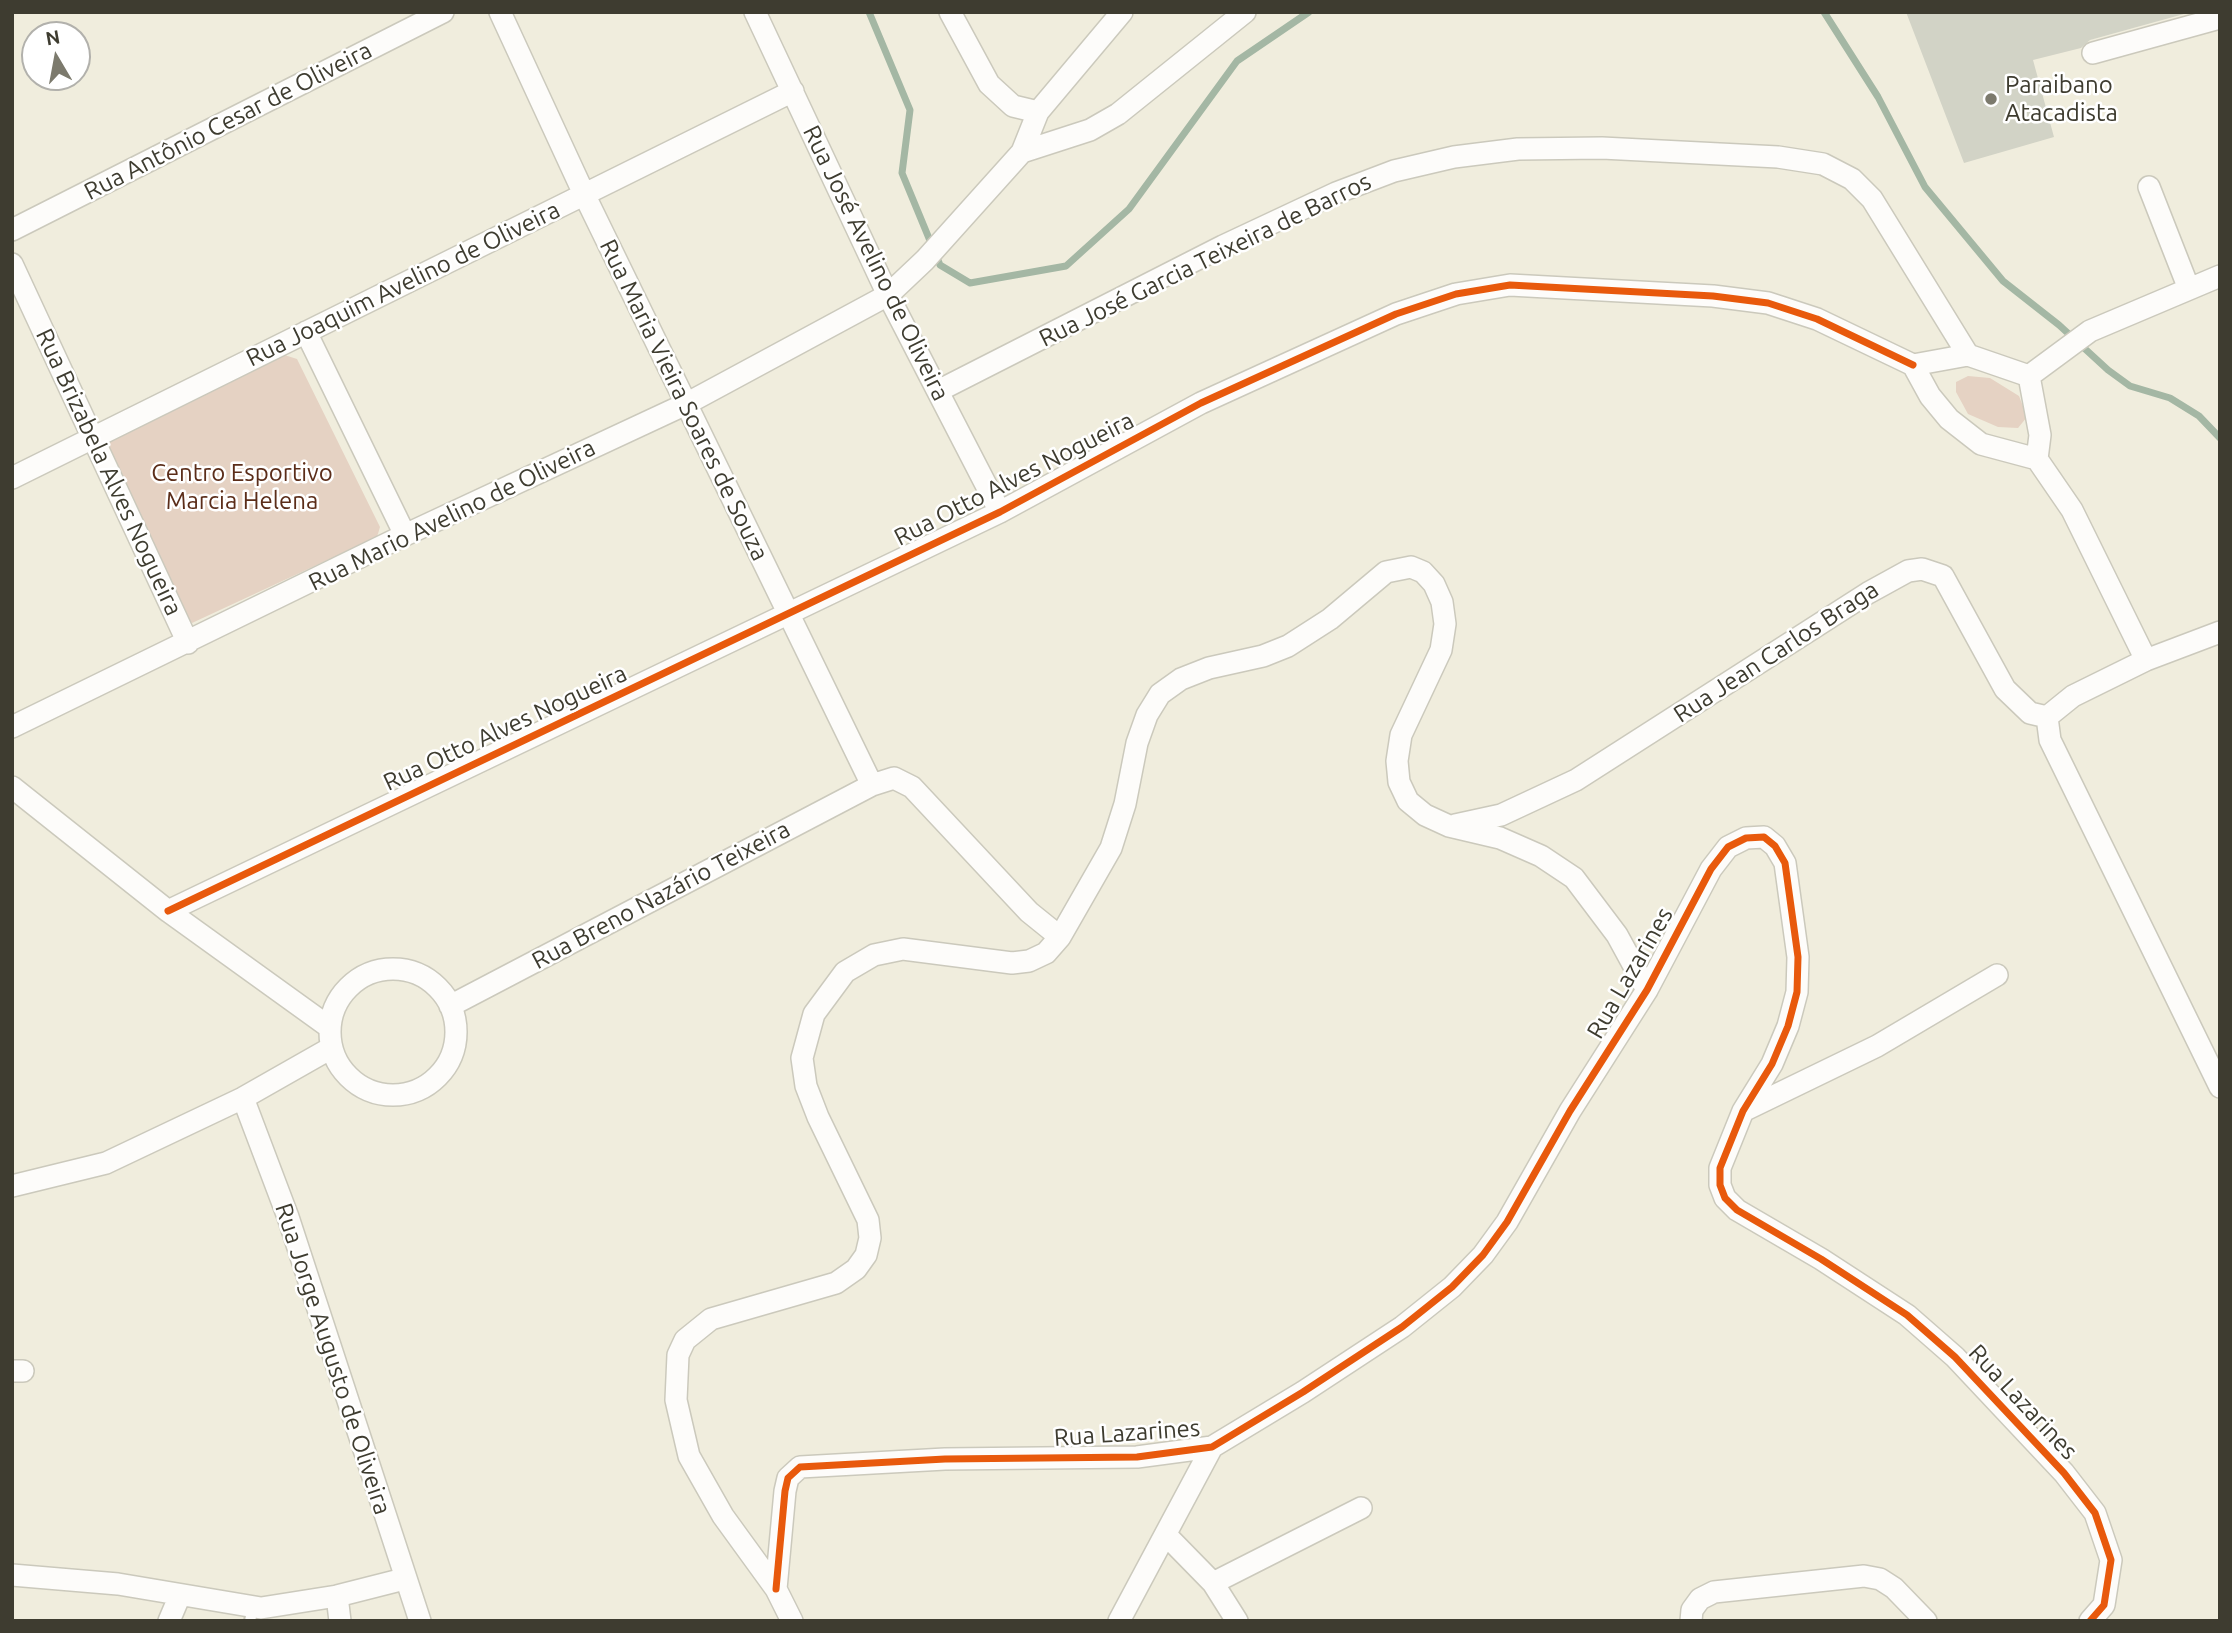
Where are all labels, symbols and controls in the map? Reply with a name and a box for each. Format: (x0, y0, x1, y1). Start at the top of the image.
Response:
north arrow (21, 21, 91, 91)
text: N (44, 25, 62, 49)
street label: Rua Antônio Cesar de Oliveira (79, 36, 377, 206)
place label: Paraibano Atacadista (2005, 71, 2118, 127)
marker: Paraibano Atacadista (1983, 91, 1999, 107)
street label: Rua José Avelino de Oliveira (797, 121, 955, 405)
street label: Rua José Garcia Teixeira de Barros (1034, 167, 1376, 353)
street label: Rua Joaquim Avelino de Oliveira (241, 195, 565, 373)
street label: Rua Maria Vieira Soares de Souza (593, 235, 775, 565)
street label: Rua Brizabela Alves Nogueira (30, 324, 188, 620)
street label: Rua Otto Alves Nogueira (889, 406, 1139, 552)
street label: Rua Mario Avelino de Oliveira (304, 433, 600, 597)
park label: Centro Esportivo Marcia Helena (151, 459, 333, 515)
street label: Rua Jean Carlos Braga (1668, 575, 1884, 729)
street label: Rua Otto Alves Nogueira (379, 659, 631, 797)
street label: Rua Breno Nazário Teixeira (527, 815, 795, 975)
street label: Rua Lazarines (1581, 902, 1679, 1044)
street label: Rua Jorge Augusto de Oliveira (269, 1200, 397, 1518)
street label: Rua Lazarines (1962, 1339, 2084, 1465)
street label: Rua Lazarines (1053, 1414, 1201, 1452)

